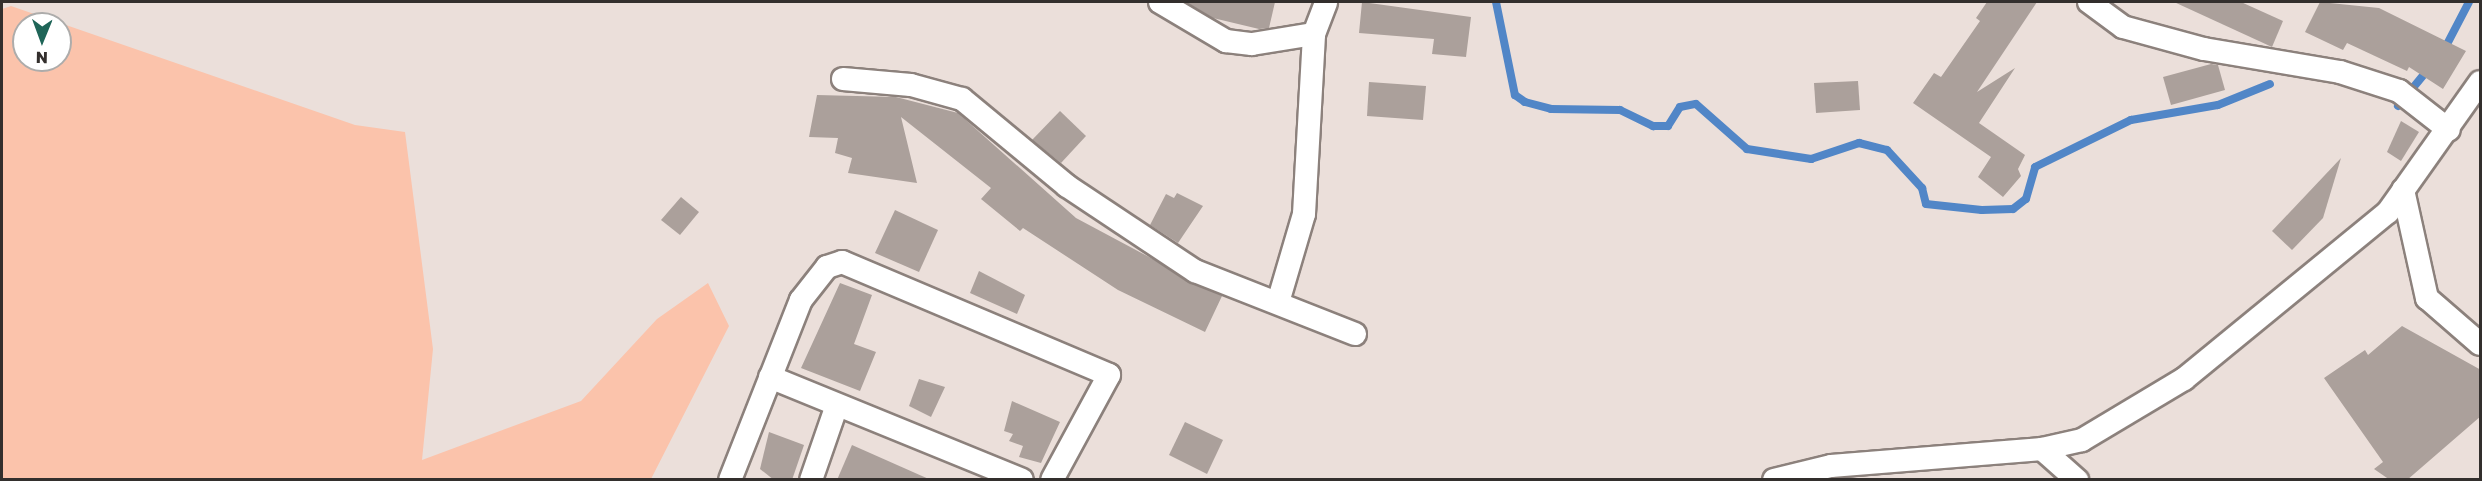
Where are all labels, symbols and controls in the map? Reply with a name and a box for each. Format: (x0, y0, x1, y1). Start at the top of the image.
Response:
north arrow (12, 12, 72, 72)
text: N (35, 48, 48, 68)

